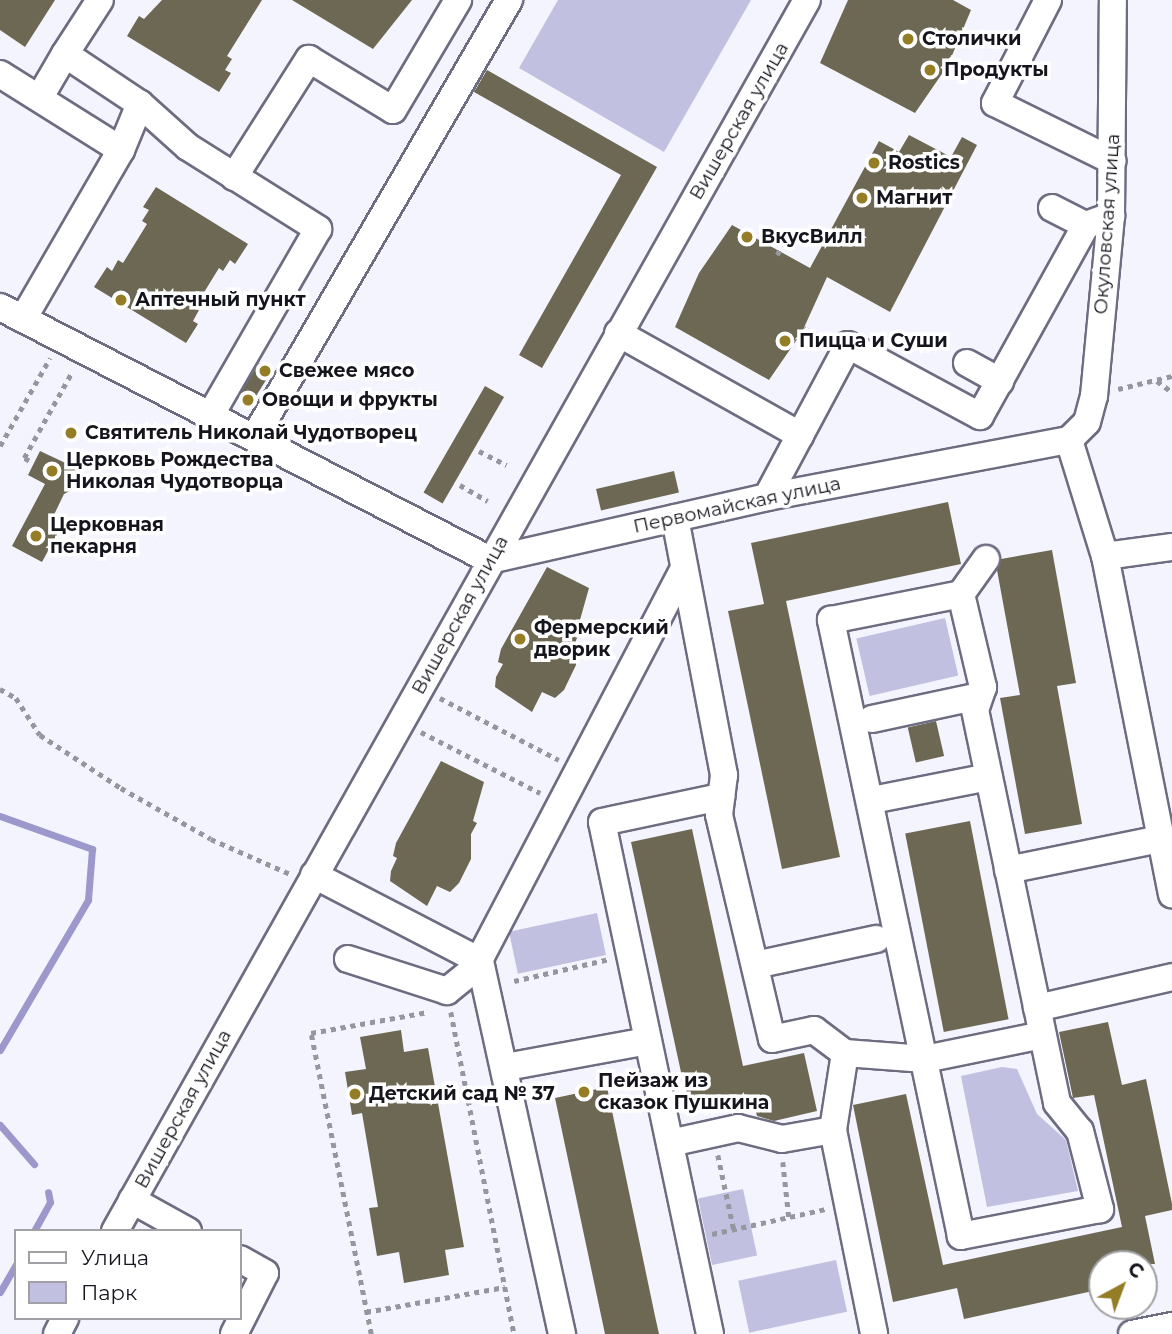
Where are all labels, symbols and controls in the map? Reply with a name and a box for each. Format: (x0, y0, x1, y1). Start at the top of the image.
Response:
place label: Столички (922, 28, 1021, 50)
marker: Столички (900, 31, 916, 47)
street label: Вишерская улица (685, 38, 793, 204)
place label: Продукты (944, 59, 1048, 81)
marker: Продукты (922, 62, 938, 78)
street label: Окуловская улица (1089, 133, 1125, 315)
place label: Rostics (888, 152, 960, 174)
marker: Rostics (866, 155, 882, 171)
place label: Магнит (876, 187, 952, 209)
marker: Магнит (854, 190, 870, 206)
place label: ВкусВилл (761, 226, 863, 248)
marker: ВкусВилл (739, 229, 755, 245)
place label: Аптечный пункт (135, 289, 306, 311)
marker: Аптечный пункт (113, 292, 129, 308)
place label: Пицца и Суши (799, 330, 948, 352)
marker: Пицца и Суши (777, 333, 793, 349)
place label: Свежее мясо (279, 360, 414, 382)
marker: Свежее мясо (257, 363, 273, 379)
place label: Овощи и фрукты (262, 389, 438, 411)
marker: Овощи и фрукты (240, 392, 256, 408)
place label: Святитель Николай Чудотворец (85, 422, 417, 444)
marker: Святитель Николай Чудотворец (63, 425, 79, 441)
place label: Церковь Рождества Николая Чудотворца (66, 449, 283, 493)
marker: Церковь Рождества Николая Чудотворца (44, 463, 60, 479)
street label: Первомайская улица (631, 472, 843, 538)
place label: Церковная пекарня (50, 514, 164, 558)
marker: Церковная пекарня (28, 528, 44, 544)
street label: Вишерская улица (407, 532, 513, 698)
place label: Фермерский дворик (534, 617, 669, 661)
marker: Фермерский дворик (512, 631, 528, 647)
street label: Вишерская улица (130, 1026, 236, 1192)
place label: Пейзаж из сказок Пушкина (598, 1070, 769, 1114)
place label: Детский сад № 37 (369, 1083, 555, 1105)
marker: Пейзаж из сказок Пушкина (576, 1084, 592, 1100)
marker: Детский сад № 37 (347, 1086, 363, 1102)
legend (14, 1229, 242, 1320)
text: Улица (81, 1245, 149, 1270)
north arrow (1088, 1250, 1158, 1320)
text: С (1123, 1257, 1149, 1283)
text: Парк (81, 1280, 137, 1305)

